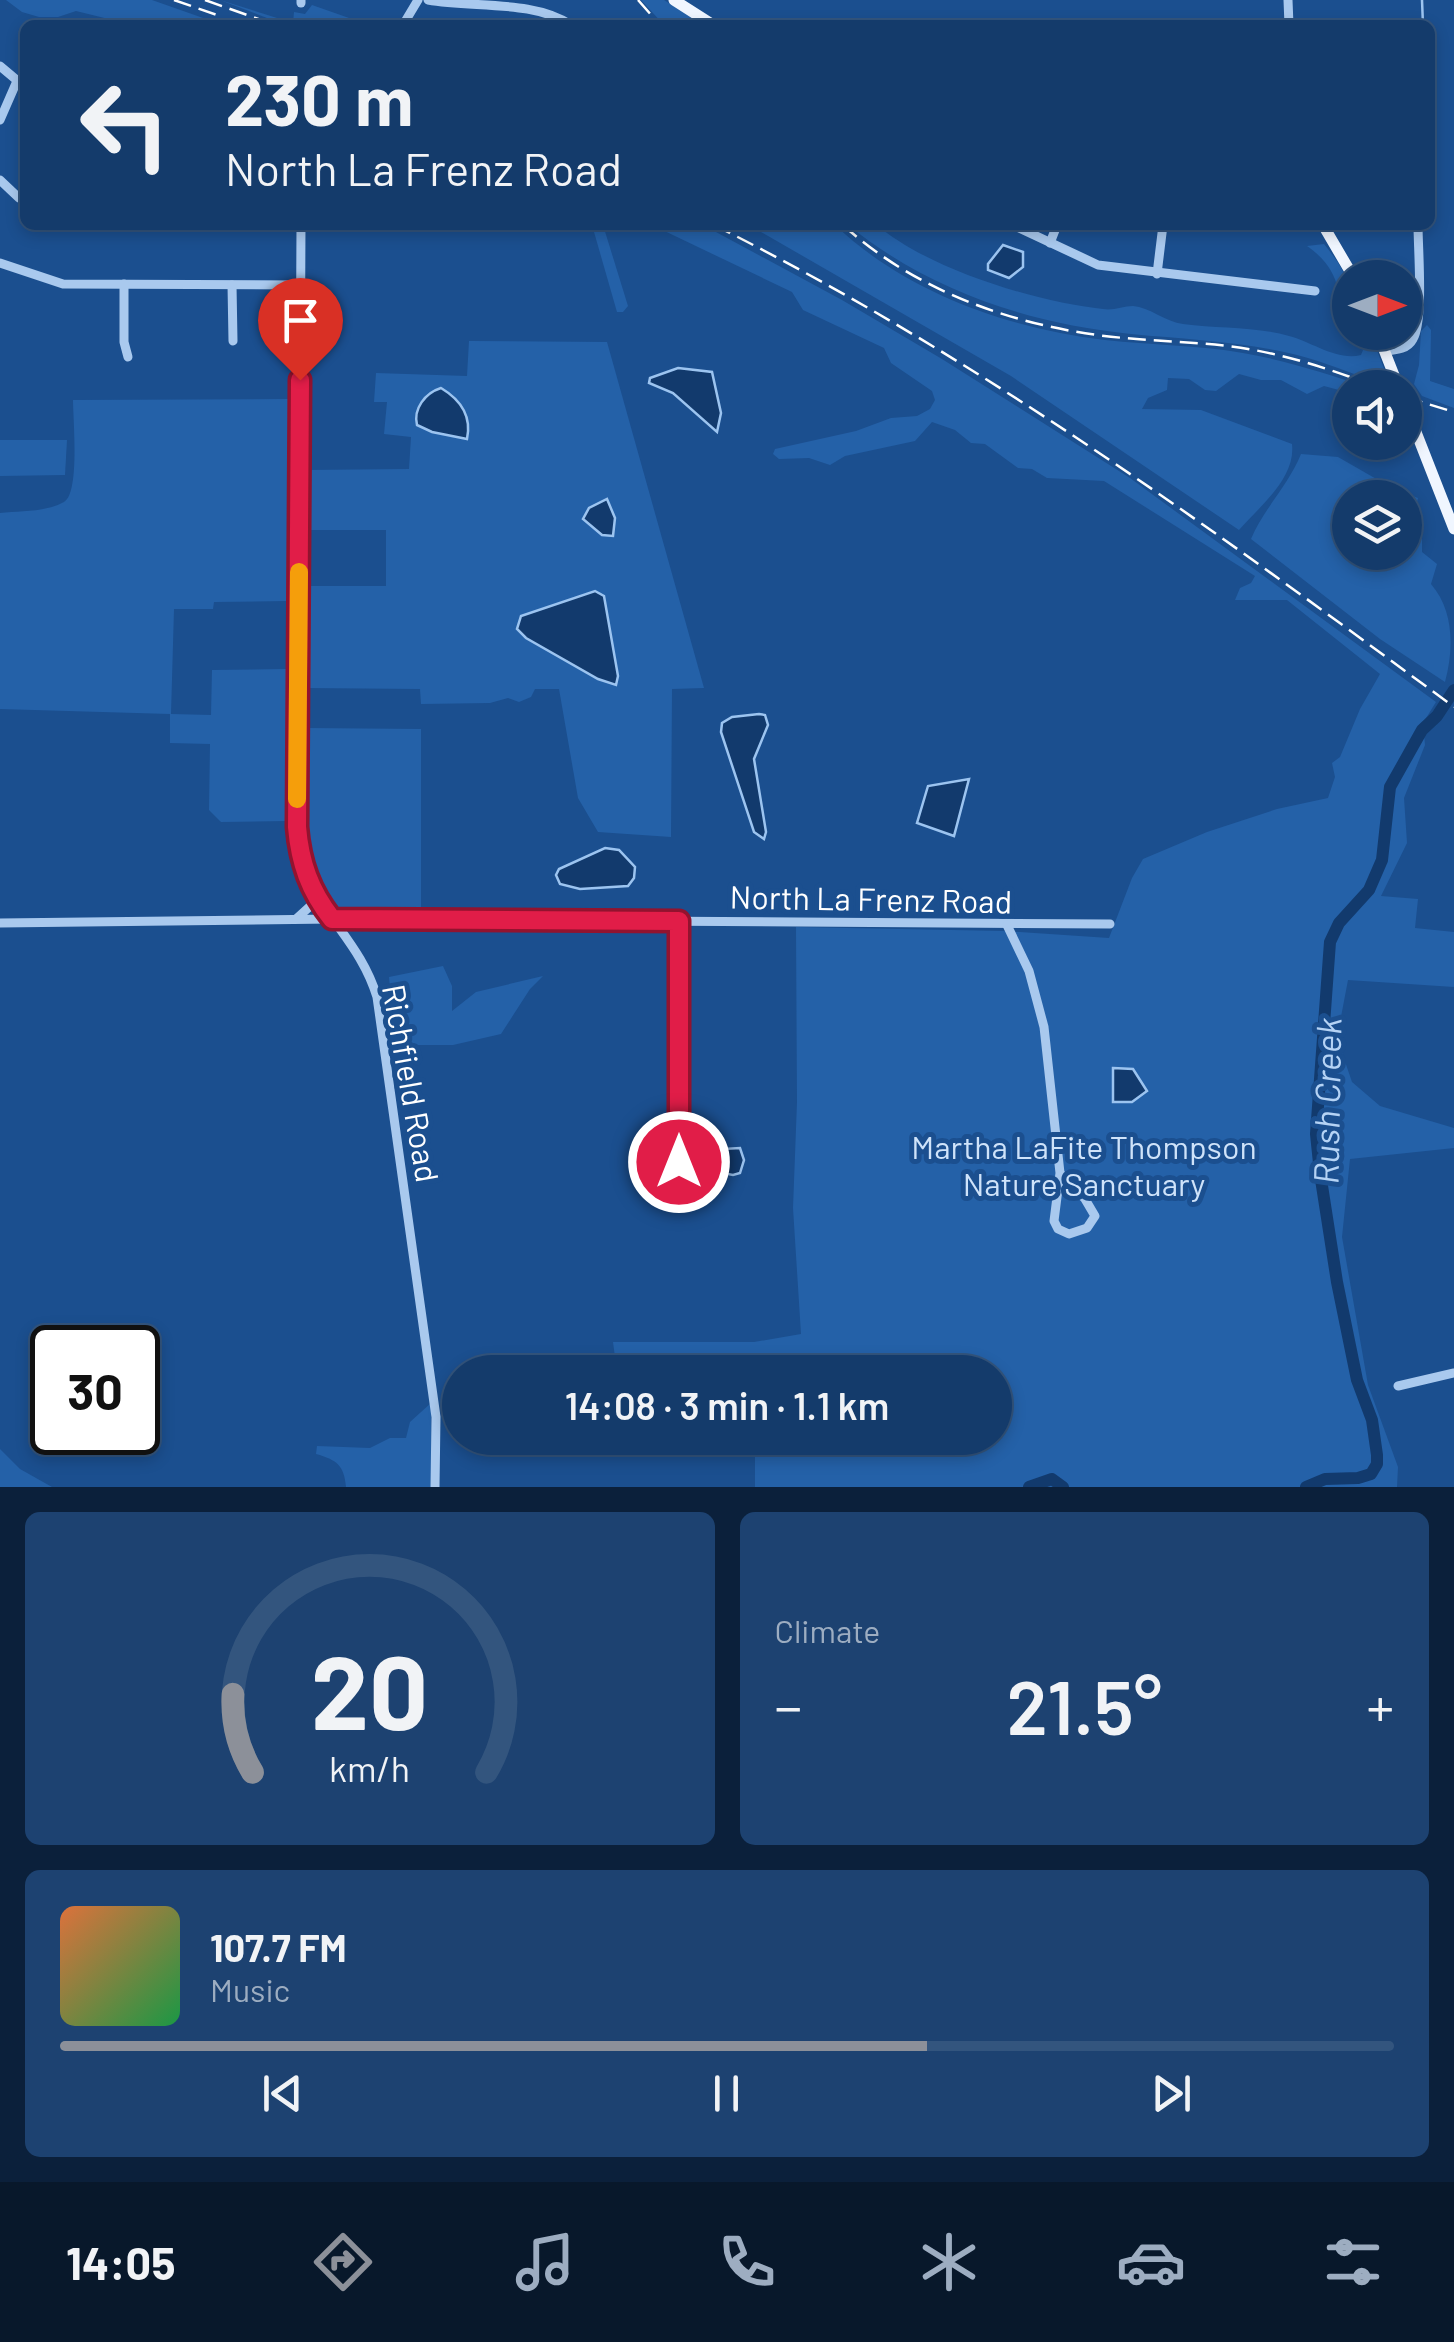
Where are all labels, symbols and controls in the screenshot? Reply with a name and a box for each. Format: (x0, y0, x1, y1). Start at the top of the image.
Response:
text: 230 m (225, 56, 413, 140)
icon: left (60, 60, 190, 190)
text: North La Frenz Road (225, 141, 622, 195)
north arrow (1332, 260, 1422, 350)
map controls (1332, 260, 1422, 570)
pin (258, 278, 343, 381)
icon: arrive (273, 293, 328, 348)
button: sound (1332, 370, 1422, 460)
button: layers (1332, 480, 1422, 570)
street label: North La Frenz Road (730, 877, 1012, 919)
street label: Richfield Road (376, 981, 448, 1185)
water label: Rush Creek (1304, 1017, 1348, 1185)
position arrow (627, 1110, 731, 1214)
park label: Martha LaFite Thompson Nature Sanctuary (911, 1127, 1257, 1202)
speed limit sign: 30 (30, 1325, 160, 1455)
text: 14:08 · 3 min · 1.1 km (565, 1382, 889, 1428)
text: Climate (775, 1611, 880, 1649)
text: 20 (311, 1626, 429, 1751)
text: 21.5° (1006, 1660, 1162, 1750)
text: − (775, 1672, 802, 1738)
text: + (1366, 1672, 1394, 1738)
text: km/h (329, 1746, 410, 1789)
text: 107.7 FM (210, 1924, 347, 1970)
text: Music (210, 1970, 290, 2008)
icon: previous (255, 2066, 310, 2121)
icon: pause (699, 2066, 754, 2121)
icon: next (1144, 2066, 1199, 2121)
icon: directions (308, 2227, 378, 2297)
icon: music (510, 2227, 580, 2297)
icon: phone (712, 2227, 782, 2297)
icon: climate (914, 2227, 984, 2297)
icon: car (1116, 2227, 1186, 2297)
icon: filters (1318, 2227, 1388, 2297)
text: 14:05 (66, 2235, 175, 2289)

